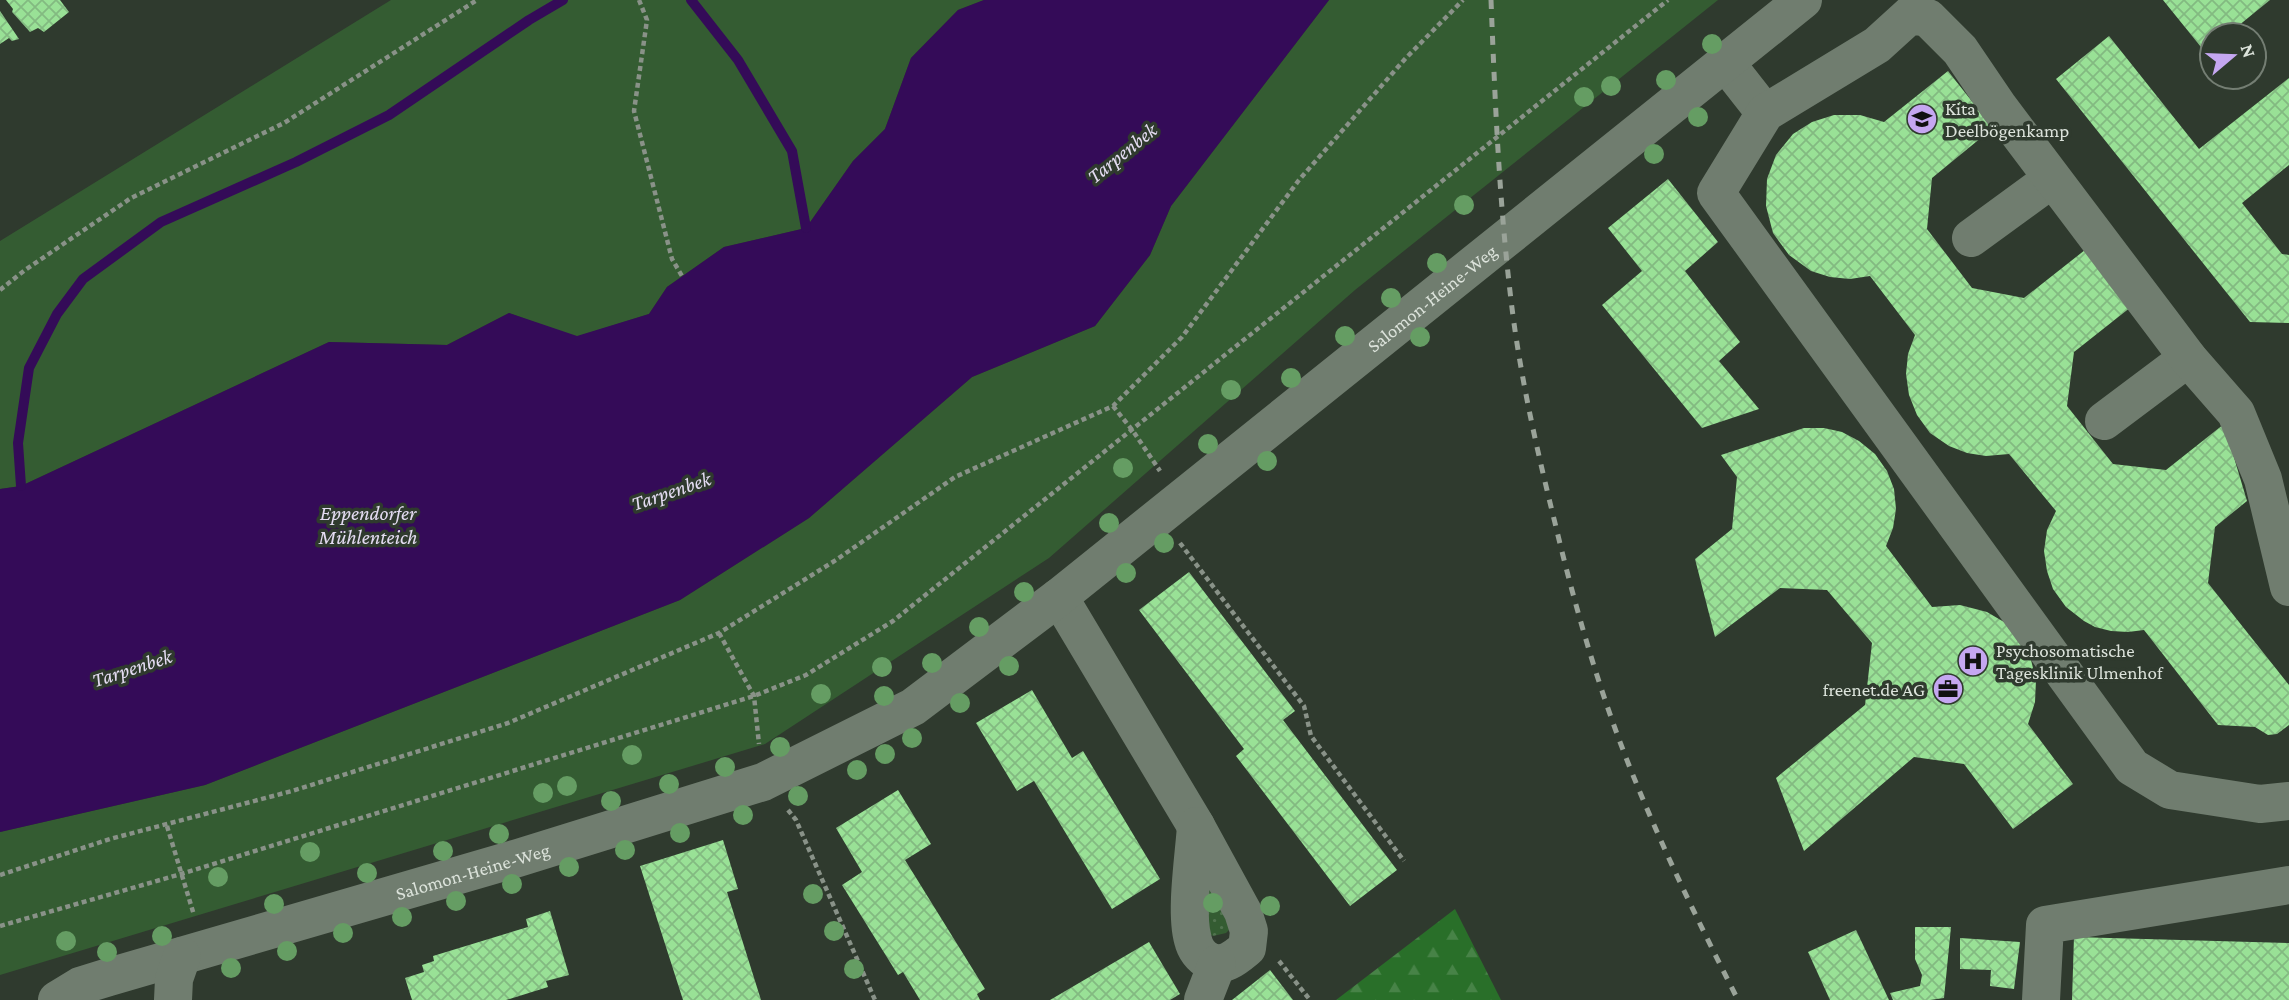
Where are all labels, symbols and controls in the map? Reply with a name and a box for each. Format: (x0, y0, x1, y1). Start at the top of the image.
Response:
north arrow (2198, 21, 2268, 91)
text: N (2237, 41, 2261, 60)
place label: Kita Deelbögenkamp (1945, 98, 2069, 141)
school or university icon: Kita Deelbögenkamp (1905, 102, 1939, 136)
water label: Tarpenbek (1082, 117, 1162, 188)
street label: Salomon-Heine-Weg (1363, 240, 1501, 356)
water label: Tarpenbek (628, 466, 715, 516)
water label: Eppendorfer Mühlenteich (317, 501, 418, 549)
place label: Psychosomatische Tagesklinik Ulmenhof (1996, 640, 2164, 683)
water label: Tarpenbek (89, 644, 176, 692)
hospital icon: Psychosomatische Tagesklinik Ulmenhof (1956, 644, 1990, 678)
office icon: freenet.de AG (1931, 672, 1965, 706)
place label: freenet.de AG (1823, 679, 1925, 700)
street label: Salomon-Heine-Weg (393, 839, 552, 904)

